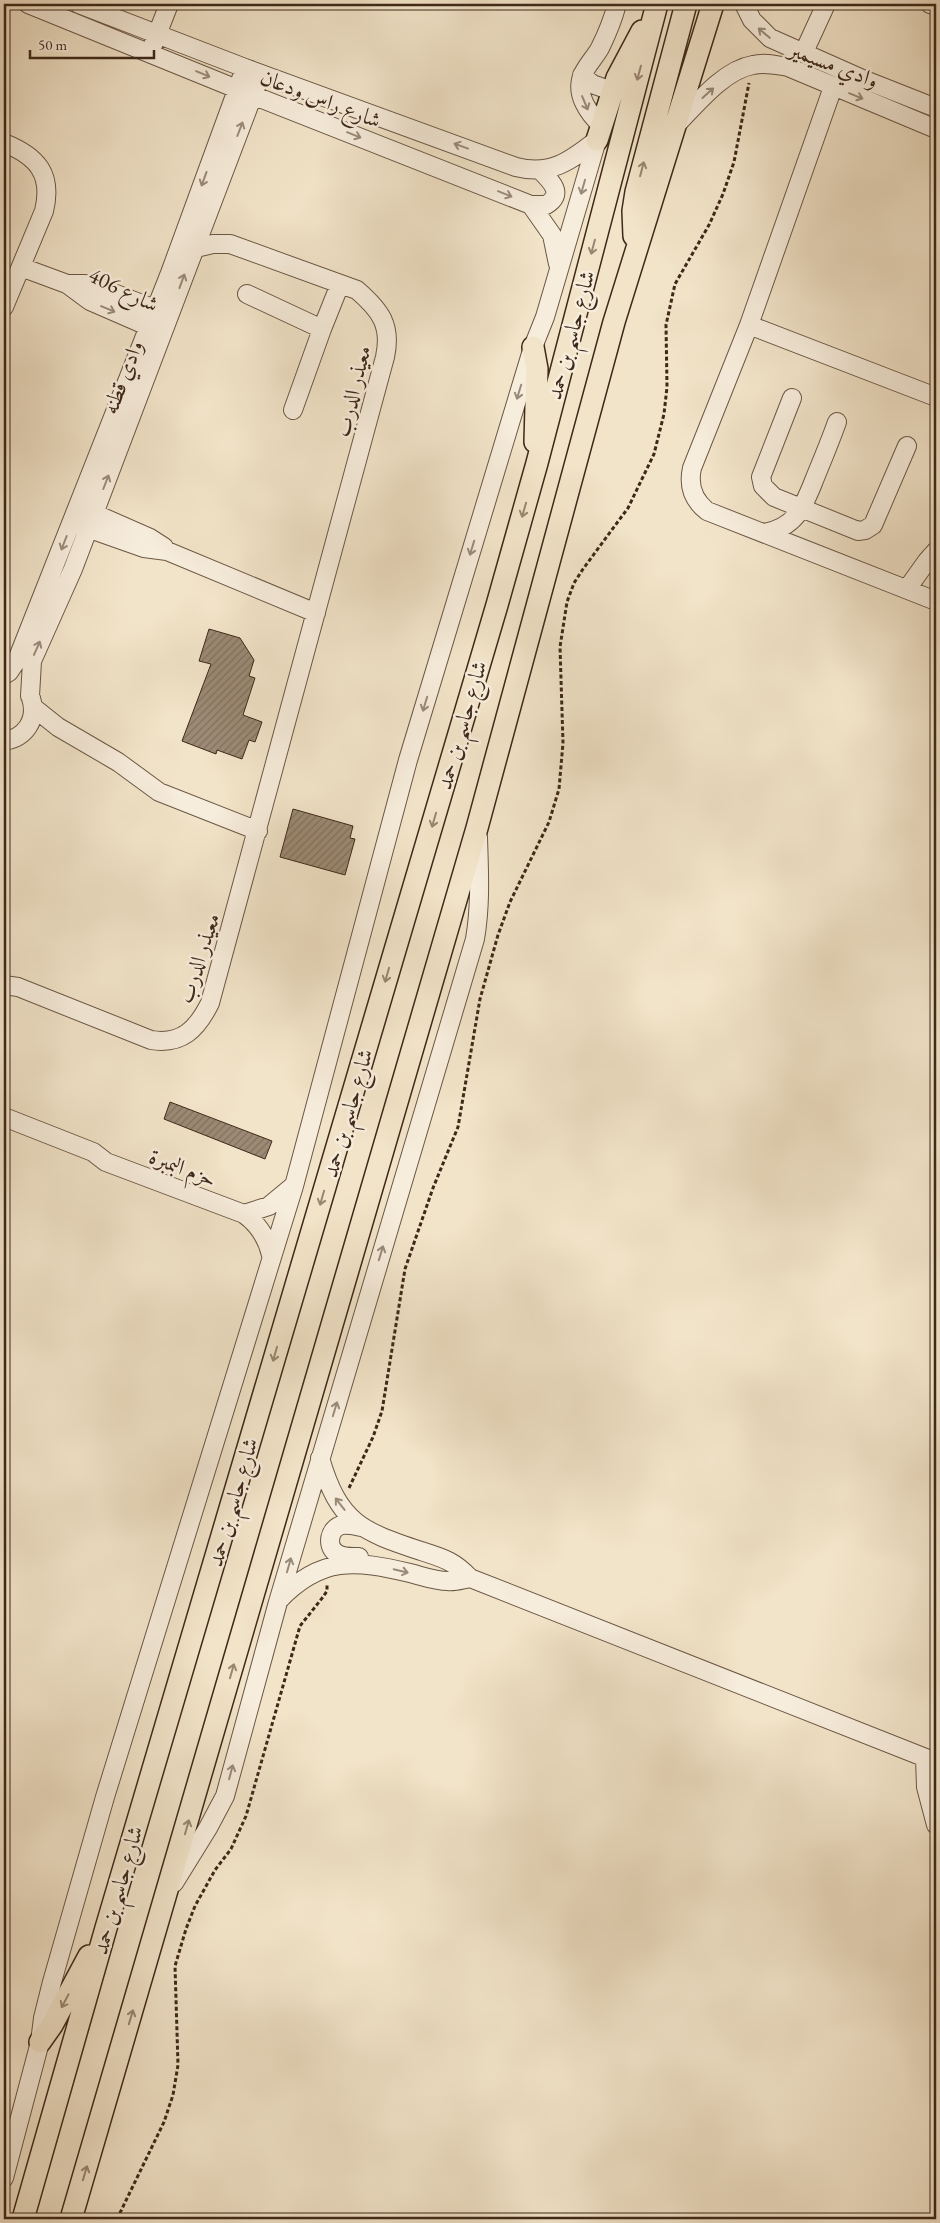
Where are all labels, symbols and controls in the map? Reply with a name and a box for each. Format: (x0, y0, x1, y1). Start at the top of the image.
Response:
one-way arrow (758, 27, 771, 38)
scale bar (30, 28, 154, 60)
street label: وادي مسيمير (782, 33, 883, 98)
text: 50 m (38, 35, 67, 54)
street label: شارع راس ودعان (255, 62, 385, 139)
one-way arrow (633, 65, 643, 81)
one-way arrow (195, 70, 210, 80)
one-way arrow (702, 87, 715, 98)
one-way arrow (848, 92, 863, 101)
one-way arrow (581, 95, 590, 110)
one-way arrow (236, 122, 245, 138)
one-way arrow (346, 131, 361, 140)
one-way arrow (453, 141, 469, 150)
one-way arrow (638, 161, 647, 177)
one-way arrow (199, 171, 208, 186)
one-way arrow (578, 179, 587, 195)
one-way arrow (497, 190, 512, 200)
one-way arrow (588, 239, 597, 255)
street label: شارع 406 (82, 260, 164, 322)
street label: شارع جاسم بن حمد (539, 267, 608, 405)
one-way arrow (178, 274, 187, 289)
one-way arrow (100, 304, 115, 314)
street label: وادي قطنه (95, 336, 153, 419)
street label: معيذر الدرب (327, 342, 378, 440)
one-way arrow (514, 384, 524, 400)
one-way arrow (102, 475, 111, 490)
one-way arrow (519, 501, 528, 517)
one-way arrow (59, 535, 68, 550)
one-way arrow (467, 540, 477, 556)
one-way arrow (32, 641, 42, 656)
street label: شارع جاسم بن حمد (429, 657, 500, 795)
one-way arrow (420, 695, 430, 711)
one-way arrow (428, 811, 438, 827)
street label: معيذر الدرب (170, 909, 227, 1007)
one-way arrow (382, 967, 392, 983)
street label: شارع جاسم بن حمد (315, 1045, 386, 1183)
street label: حزم البمبرة (143, 1141, 221, 1198)
one-way arrow (316, 1190, 326, 1206)
one-way arrow (377, 1246, 387, 1262)
one-way arrow (270, 1346, 280, 1362)
one-way arrow (330, 1401, 340, 1417)
street label: شارع جاسم بن حمد (200, 1434, 271, 1572)
one-way arrow (334, 1498, 345, 1511)
one-way arrow (284, 1557, 294, 1573)
one-way arrow (393, 1567, 409, 1576)
one-way arrow (228, 1664, 238, 1680)
one-way arrow (227, 1765, 237, 1781)
one-way arrow (182, 1820, 192, 1836)
street label: شارع جاسم بن حمد (85, 1822, 156, 1960)
one-way arrow (60, 1994, 70, 2009)
one-way arrow (126, 2009, 136, 2025)
one-way arrow (80, 2165, 90, 2181)

